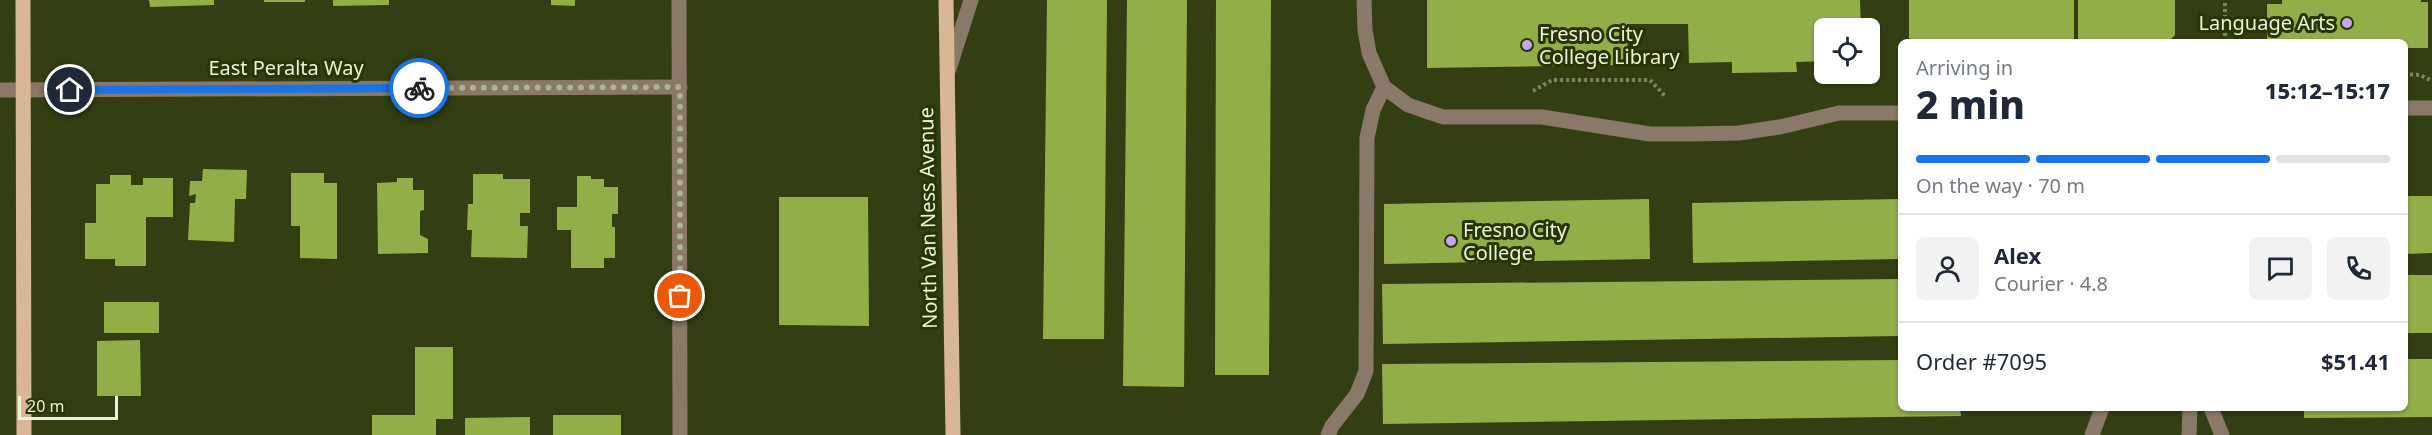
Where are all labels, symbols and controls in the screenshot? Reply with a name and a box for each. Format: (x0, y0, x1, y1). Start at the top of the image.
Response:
place label: Language Arts (2198, 9, 2335, 36)
marker: Language Arts (2340, 16, 2354, 30)
map controls (1814, 18, 1880, 84)
button: locate (1814, 18, 1880, 84)
place label: Fresno City College Library (1539, 20, 1680, 70)
marker: Fresno City College Library (1520, 38, 1534, 52)
street label: East Peralta Way (208, 54, 364, 81)
text: Arriving in (1916, 54, 2013, 81)
courier (389, 58, 449, 118)
pin (44, 64, 95, 115)
icon: bike (403, 72, 436, 105)
icon: home (53, 73, 86, 106)
text: 15:12–15:17 (2265, 75, 2390, 105)
text: 2 min (1916, 77, 2025, 130)
street label: North Van Ness Avenue (912, 107, 943, 329)
text: On the way · 70 m (1916, 172, 2085, 199)
place label: Fresno City College (1463, 216, 1568, 266)
marker: Fresno City College (1444, 234, 1458, 248)
button: person (1916, 237, 1979, 300)
button: chat (2249, 237, 2312, 300)
button: phone (2327, 237, 2390, 300)
text: Alex (1994, 240, 2041, 270)
pin (654, 270, 705, 321)
text: Courier · 4.8 (1994, 270, 2108, 297)
icon: bag (663, 279, 696, 312)
text: Order #7095 (1916, 346, 2047, 376)
text: $51.41 (2321, 346, 2390, 376)
scale bar (18, 393, 118, 420)
text: 20 m (27, 395, 64, 417)

